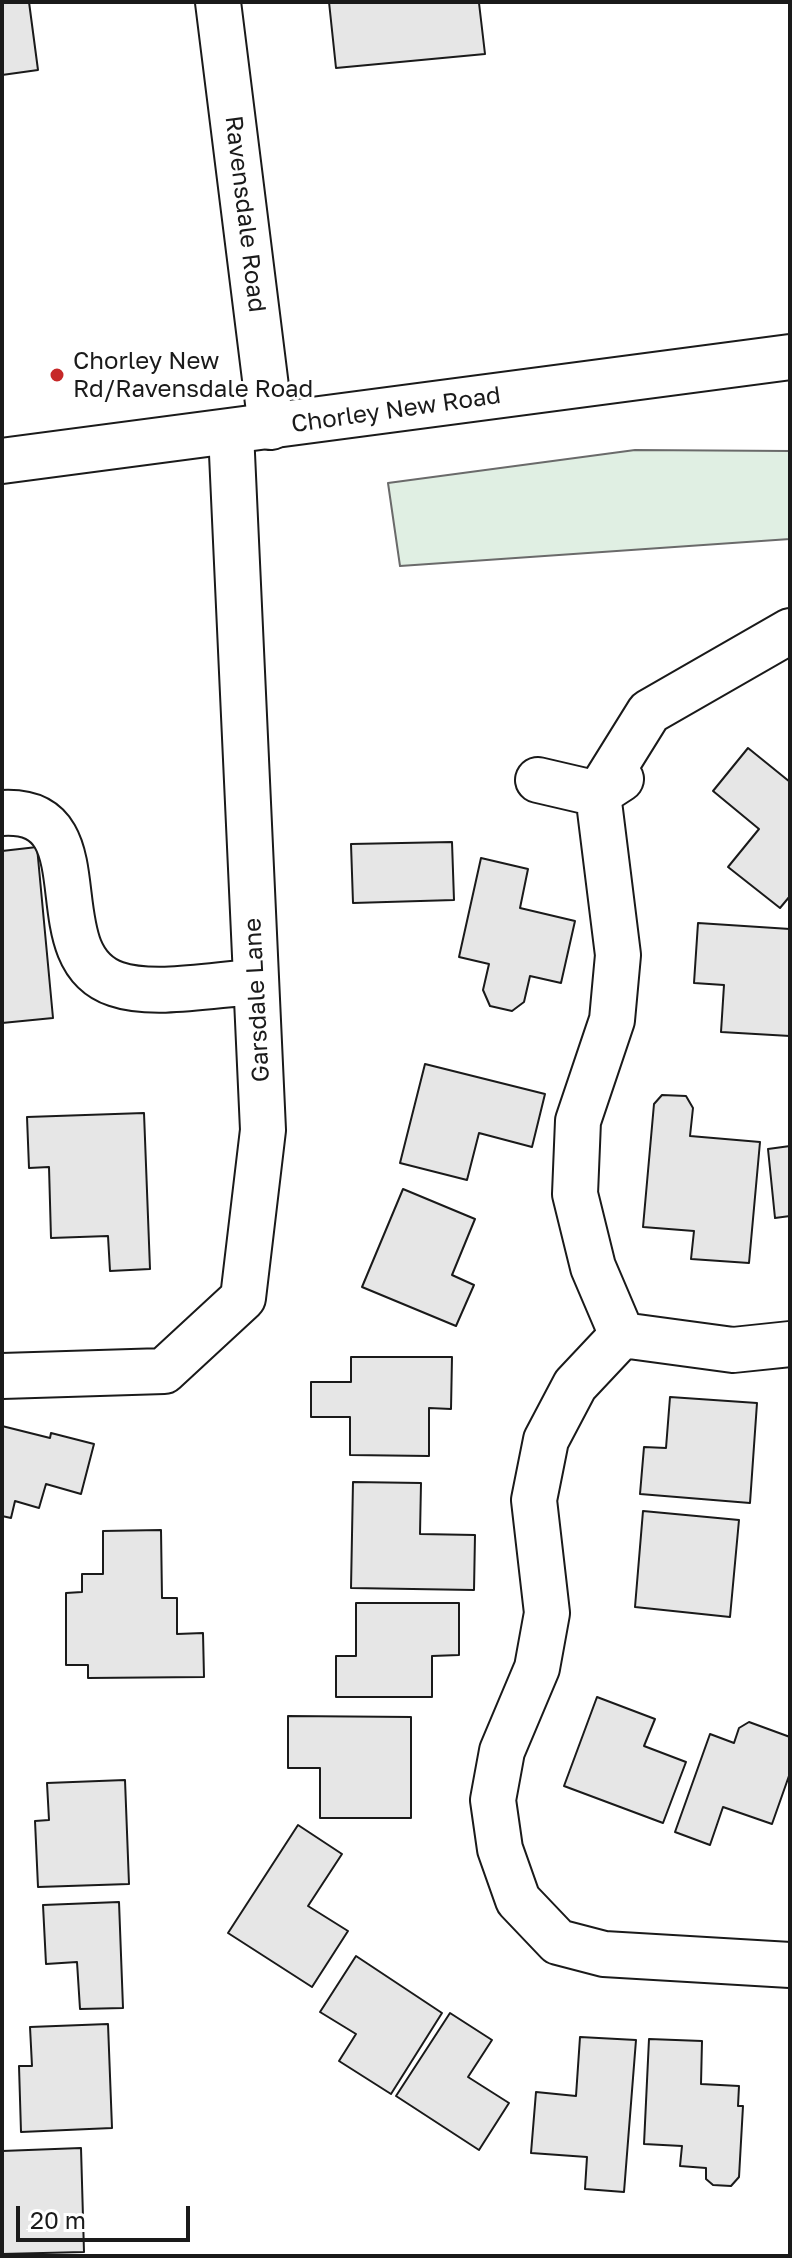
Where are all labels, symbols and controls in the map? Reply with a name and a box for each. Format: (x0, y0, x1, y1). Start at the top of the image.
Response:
street label: Ravensdale Road (219, 114, 271, 314)
place label: Chorley New Rd/Ravensdale Road (73, 347, 313, 403)
marker: Chorley New Rd/Ravensdale Road (48, 366, 66, 384)
street label: Chorley New Road (289, 381, 503, 439)
street label: Garsdale Lane (238, 917, 276, 1083)
scale bar (20, 2190, 194, 2240)
text: 20 m (30, 2205, 86, 2234)

